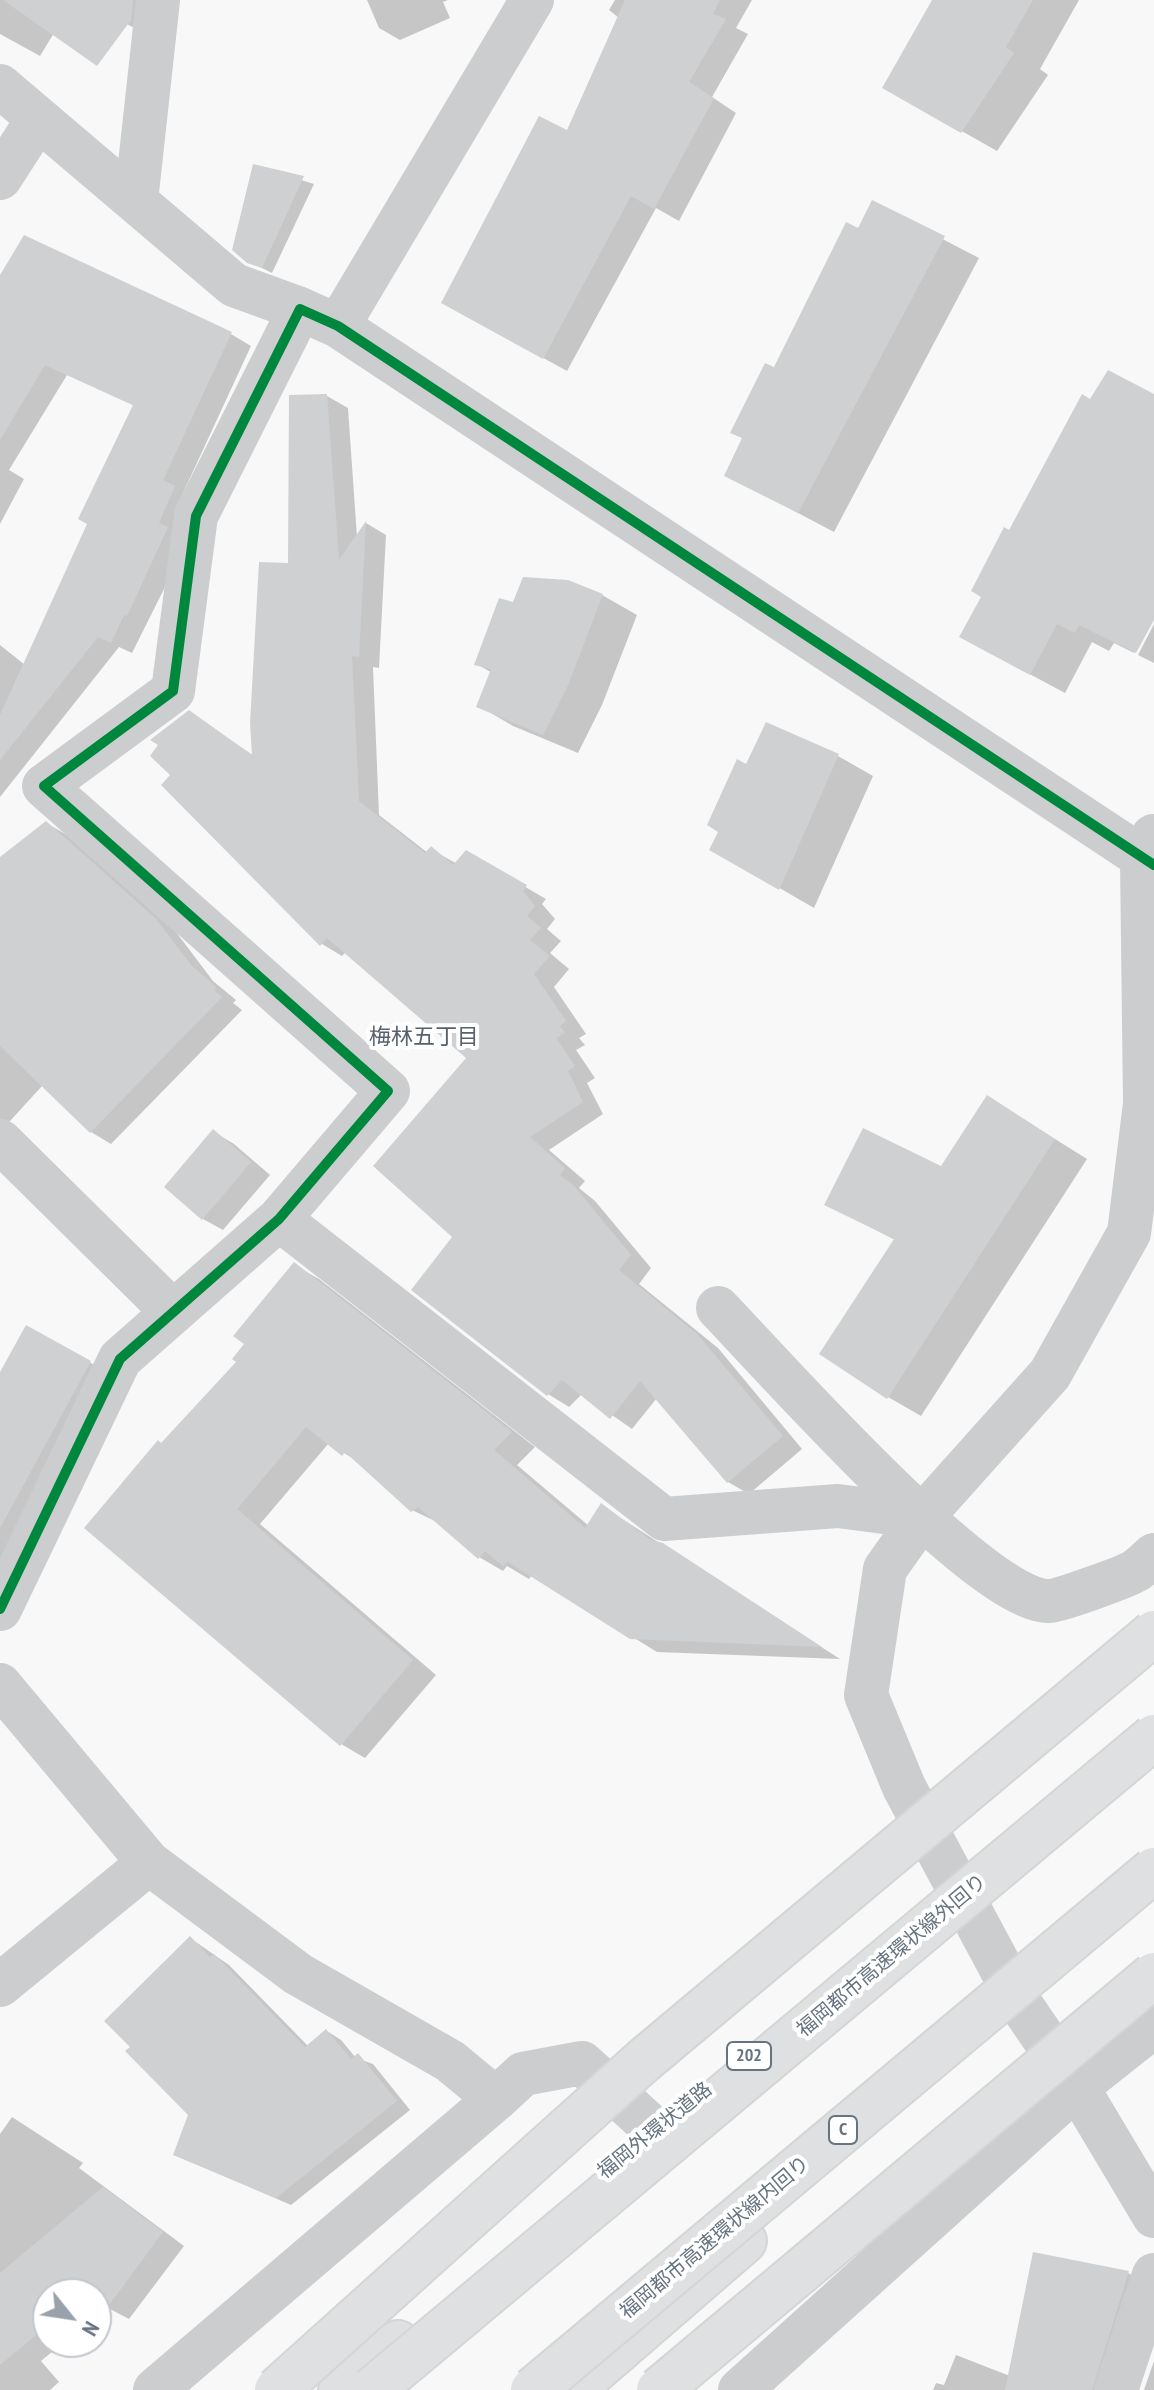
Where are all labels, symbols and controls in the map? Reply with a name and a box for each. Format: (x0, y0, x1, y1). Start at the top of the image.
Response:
district label: 梅林五丁目 (369, 1025, 479, 1051)
street label: 福岡都市高速環状線外回り (792, 1870, 992, 2042)
road number: 202 (727, 2042, 771, 2070)
street label: 福岡外環状道路 (593, 2078, 717, 2184)
road number: C (829, 2116, 857, 2144)
street label: 福岡都市高速環状線内回り (615, 2152, 815, 2324)
north arrow (32, 2278, 112, 2358)
text: N (76, 2317, 106, 2341)

